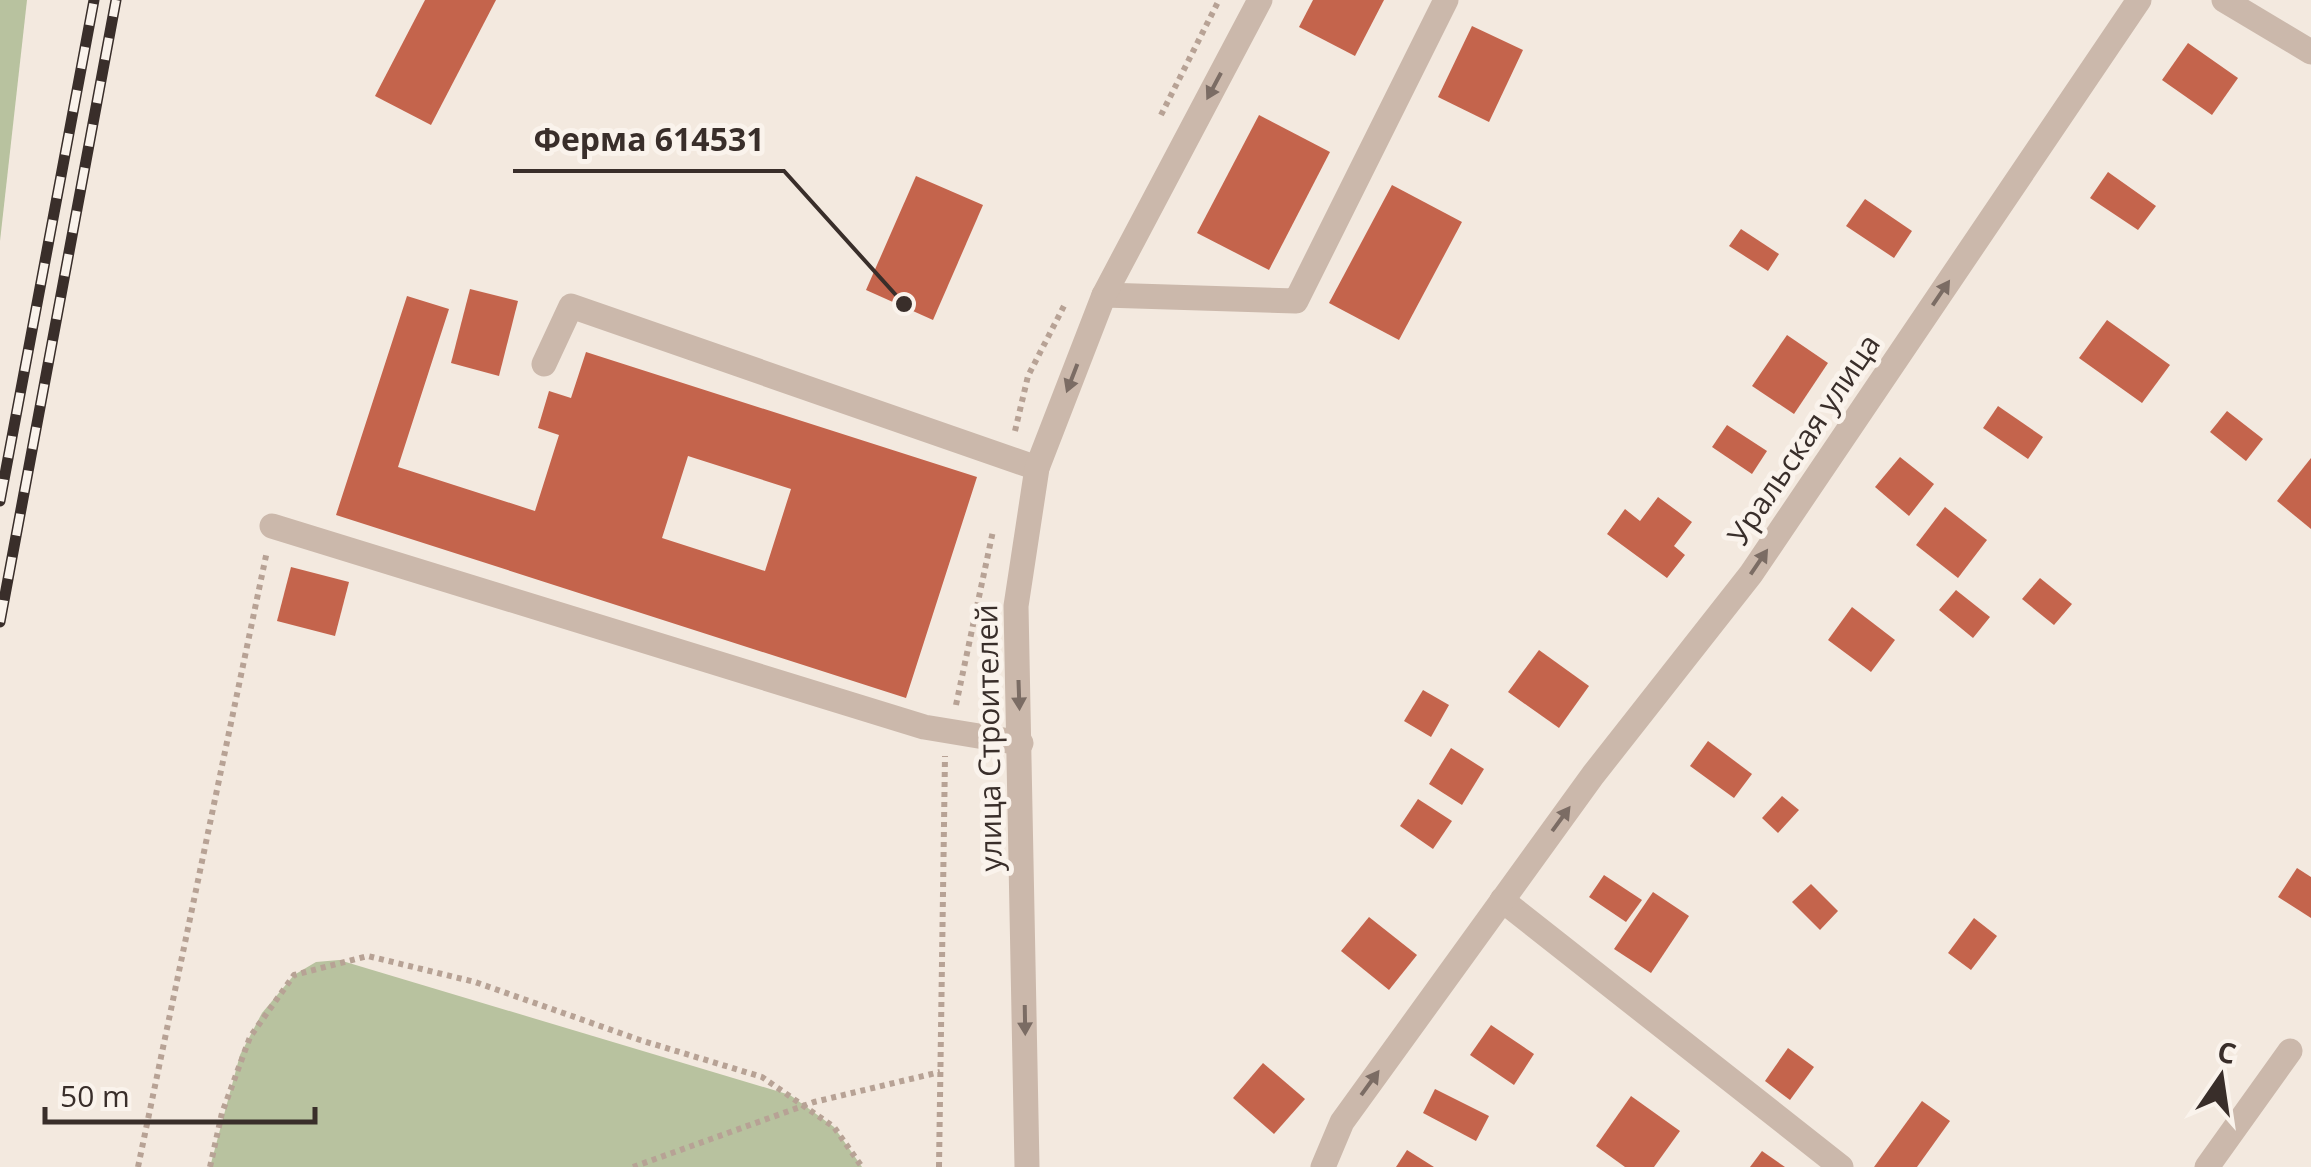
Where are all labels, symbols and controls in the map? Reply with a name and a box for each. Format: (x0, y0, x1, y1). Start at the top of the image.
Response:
one-way arrow (1206, 72, 1223, 101)
callout: Ферма 614531 (513, 109, 784, 171)
text: Ферма 614531 (533, 117, 765, 160)
one-way arrow (1931, 279, 1950, 306)
street label: Уральская улица (1717, 326, 1889, 552)
one-way arrow (1063, 363, 1079, 393)
one-way arrow (1749, 548, 1768, 575)
street label: улица Строителей (965, 604, 1011, 872)
one-way arrow (1012, 679, 1028, 711)
one-way arrow (1550, 806, 1570, 833)
one-way arrow (1017, 1004, 1033, 1036)
north arrow (2171, 1027, 2271, 1127)
text: С (2214, 1031, 2240, 1072)
scale bar (45, 1062, 315, 1124)
one-way arrow (1360, 1069, 1379, 1096)
text: 50 m (60, 1075, 130, 1116)

